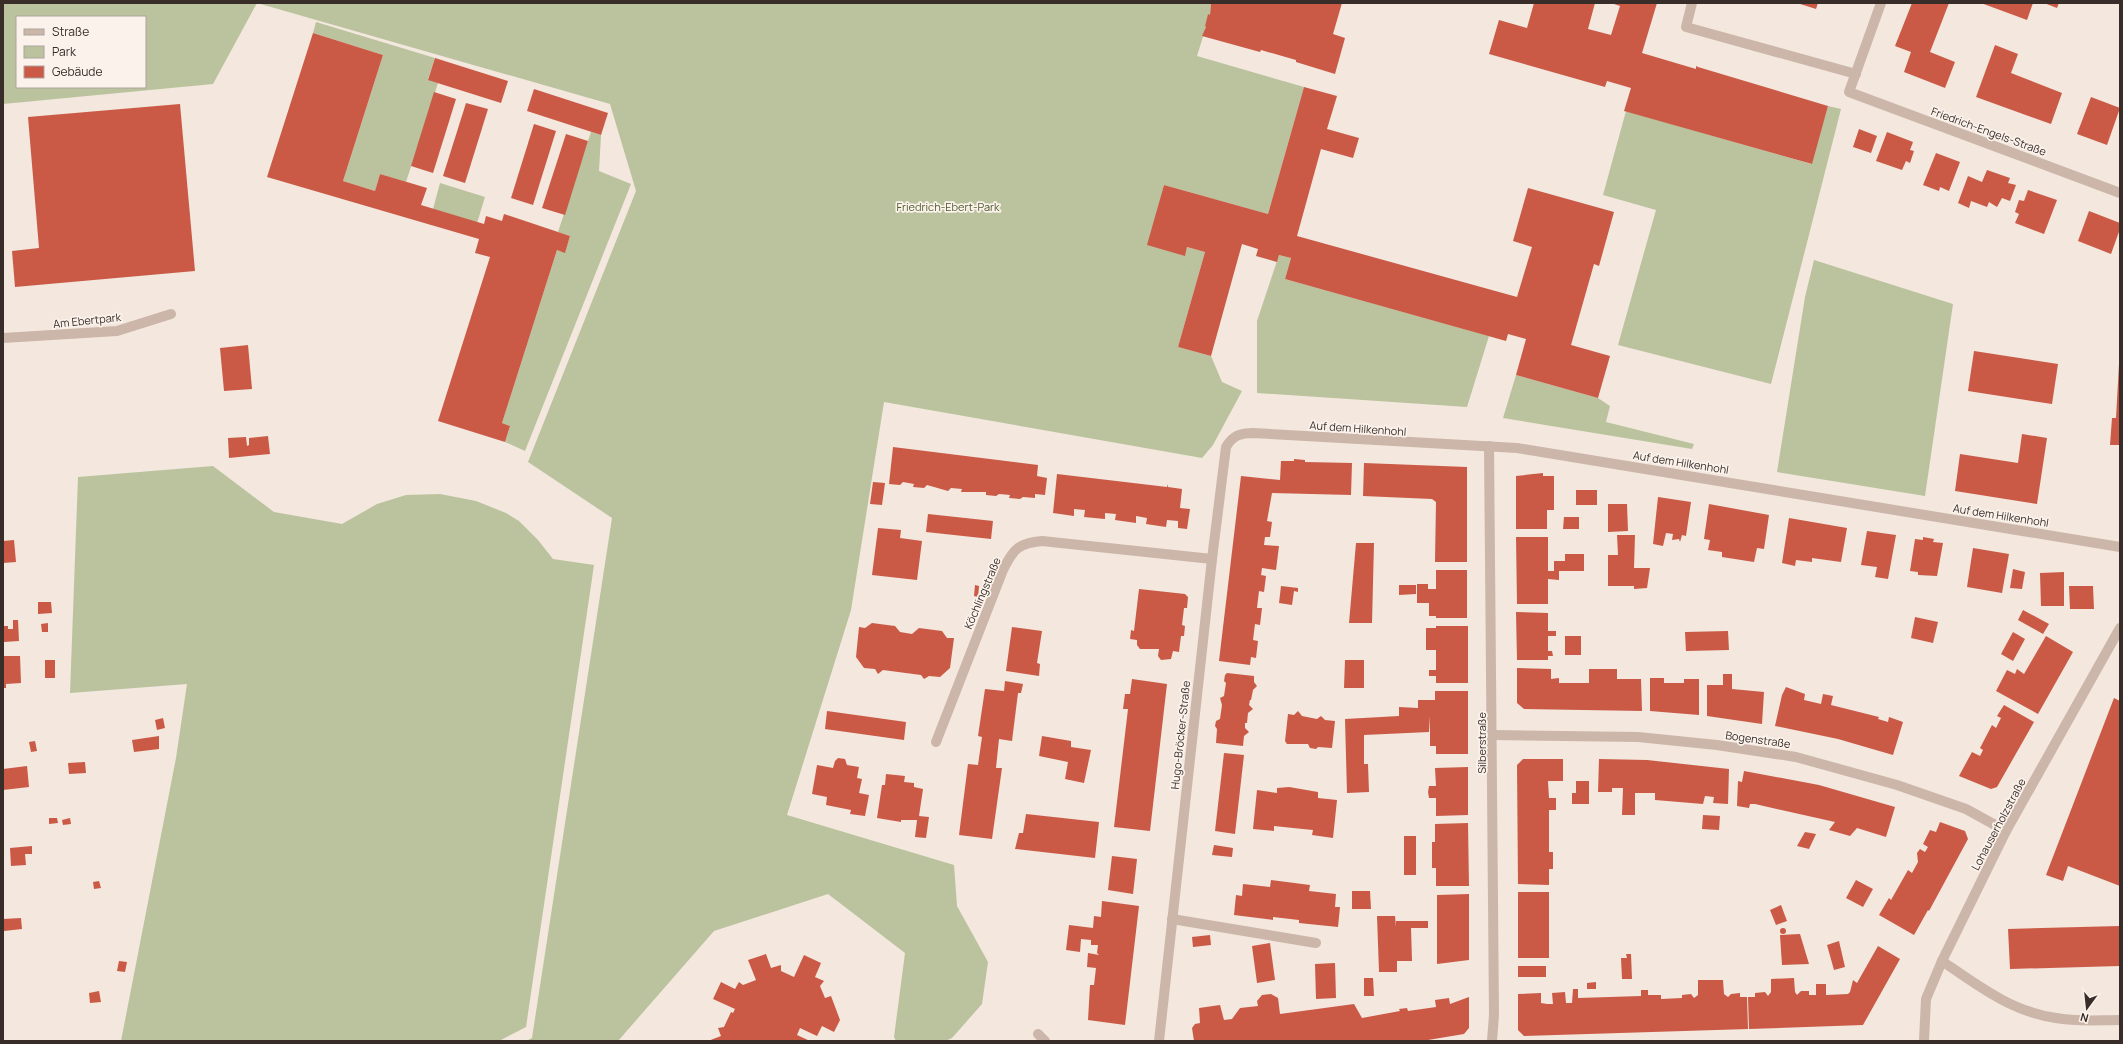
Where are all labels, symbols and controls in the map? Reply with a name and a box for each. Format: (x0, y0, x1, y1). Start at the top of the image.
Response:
legend (16, 16, 146, 88)
text: Straße (52, 23, 89, 40)
text: Park (52, 43, 77, 60)
text: Gebäude (52, 63, 103, 80)
street label: Friedrich-Engels-Straße (1929, 103, 2049, 159)
park label: Friedrich-Ebert-Park (897, 199, 1000, 214)
street label: Am Ebertpark (52, 309, 122, 331)
street label: Auf dem Hilkenhohl (1309, 417, 1407, 439)
street label: Auf dem Hilkenhohl (1632, 447, 1730, 477)
street label: Auf dem Hilkenhohl (1952, 500, 2050, 530)
street label: Köchlingstraße (960, 554, 1004, 631)
street label: Hugo-Bröcker-Straße (1167, 679, 1193, 790)
street label: Silberstraße (1474, 712, 1489, 774)
street label: Bogenstraße (1724, 727, 1792, 751)
street label: Lohauserholzstraße (1967, 775, 2029, 873)
north arrow (2067, 988, 2107, 1028)
text: N (2078, 1010, 2090, 1026)

